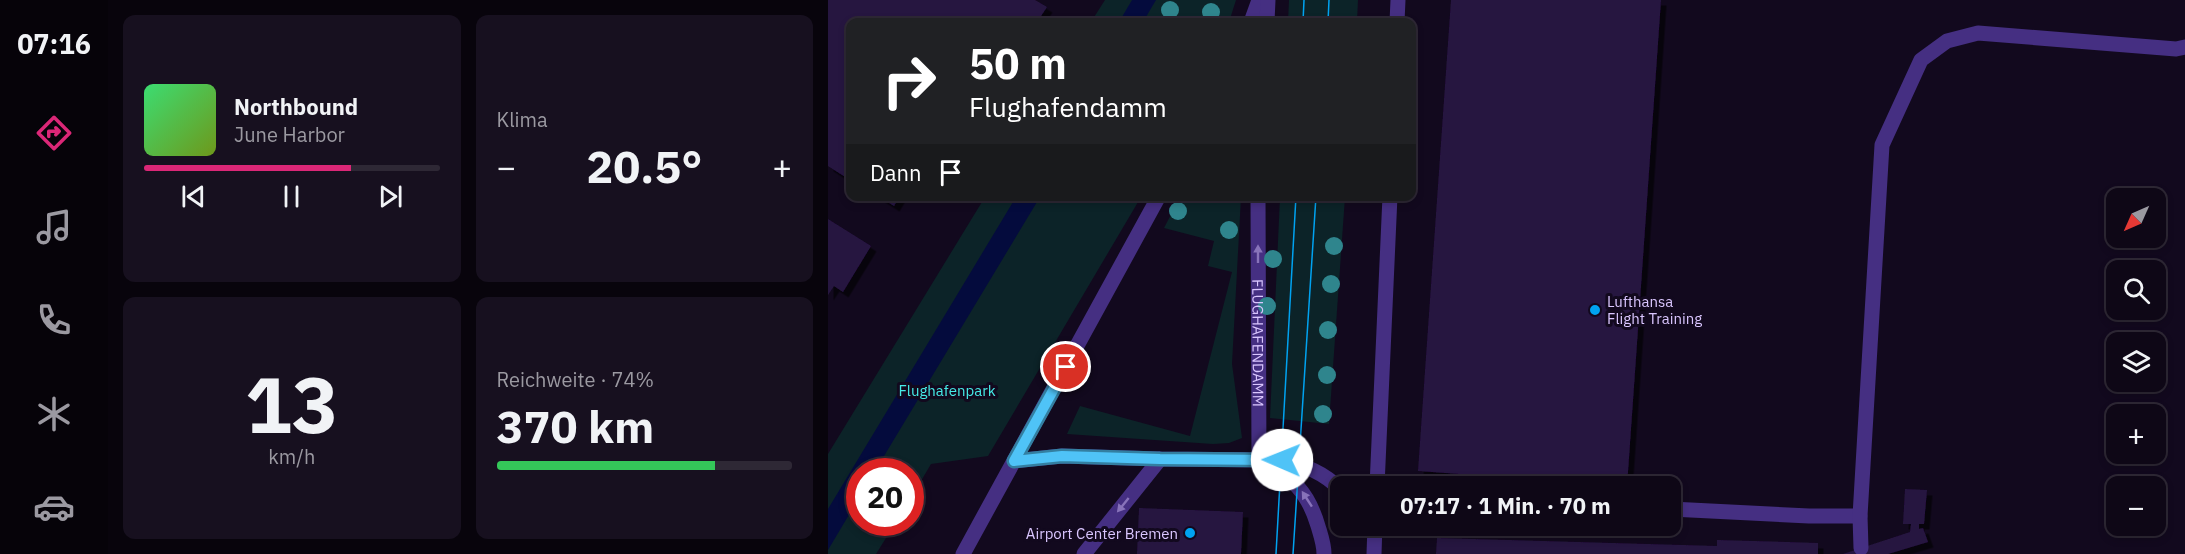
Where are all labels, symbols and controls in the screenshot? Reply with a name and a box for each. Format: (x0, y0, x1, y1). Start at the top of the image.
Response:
text: 07:16 (17, 26, 91, 61)
text: 50 m (969, 36, 1067, 91)
icon: right (870, 42, 948, 120)
text: Flughafendamm (969, 89, 1167, 124)
text: Northbound (234, 92, 358, 121)
text: Klima (497, 106, 548, 133)
icon: directions (33, 112, 75, 154)
text: June Harbor (234, 121, 345, 148)
text: 20.5° (586, 137, 702, 195)
text: − (497, 145, 516, 188)
text: + (772, 145, 792, 188)
icon: arrive (934, 156, 967, 189)
text: Dann (870, 158, 922, 187)
icon: previous (177, 180, 210, 213)
icon: pause (275, 180, 308, 213)
icon: next (374, 180, 407, 213)
north arrow (2106, 188, 2166, 248)
map controls (2106, 188, 2166, 536)
icon: music (33, 206, 75, 248)
one-way arrow (1253, 244, 1263, 263)
button: search (2106, 260, 2166, 320)
street label: FLUGHAFENDAMM (1249, 279, 1268, 407)
place label: Lufthansa Flight Training (1607, 292, 1702, 328)
icon: phone (33, 299, 75, 341)
marker: Lufthansa Flight Training (1588, 303, 1602, 317)
button: layers (2106, 332, 2166, 392)
pin (1040, 341, 1091, 392)
icon: arrive (1049, 350, 1082, 383)
text: 13 (245, 353, 339, 454)
text: Reichweite · 74% (497, 366, 654, 393)
park label: Flughafenpark (898, 381, 996, 400)
icon: climate (33, 393, 75, 435)
text: 370 km (497, 397, 654, 455)
button: + (2106, 404, 2166, 464)
position arrow (1250, 428, 1314, 492)
text: km/h (268, 443, 315, 470)
speed limit sign: 20 (846, 458, 924, 536)
button: − (2106, 476, 2166, 536)
icon: car (33, 486, 75, 528)
one-way arrow (1301, 491, 1312, 507)
text: 07:17 · 1 Min. · 70 m (1400, 491, 1611, 520)
one-way arrow (1117, 497, 1130, 513)
place label: Airport Center Bremen (1026, 524, 1178, 543)
marker: Airport Center Bremen (1183, 526, 1197, 540)

